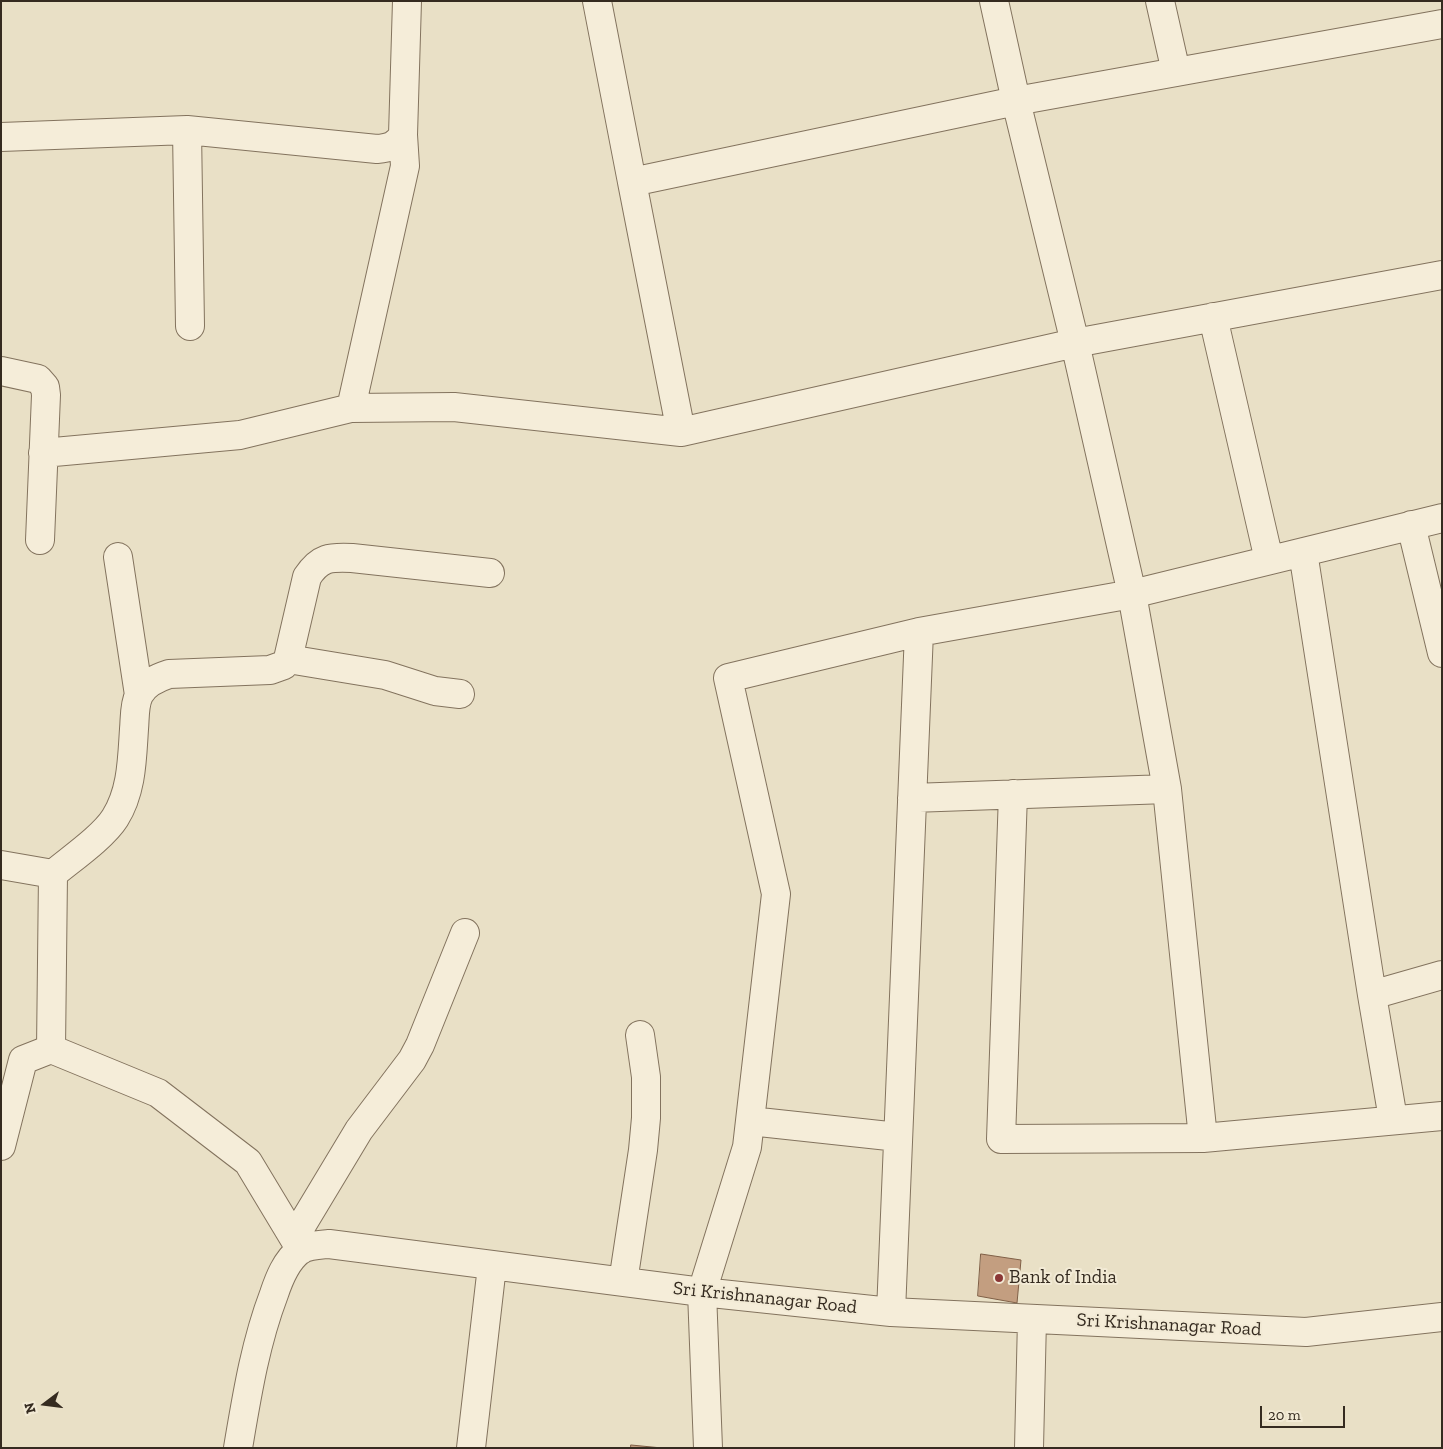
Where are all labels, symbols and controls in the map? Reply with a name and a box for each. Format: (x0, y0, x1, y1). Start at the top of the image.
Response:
place label: Bank of India (1009, 1267, 1117, 1289)
marker: Bank of India (993, 1272, 1005, 1284)
street label: Sri Krishnanagar Road (672, 1277, 858, 1319)
street label: Sri Krishnanagar Road (1076, 1309, 1262, 1341)
north arrow (20, 1379, 70, 1429)
scale bar (1263, 1396, 1348, 1428)
text: N (20, 1401, 40, 1415)
text: 20 m (1268, 1406, 1301, 1424)

